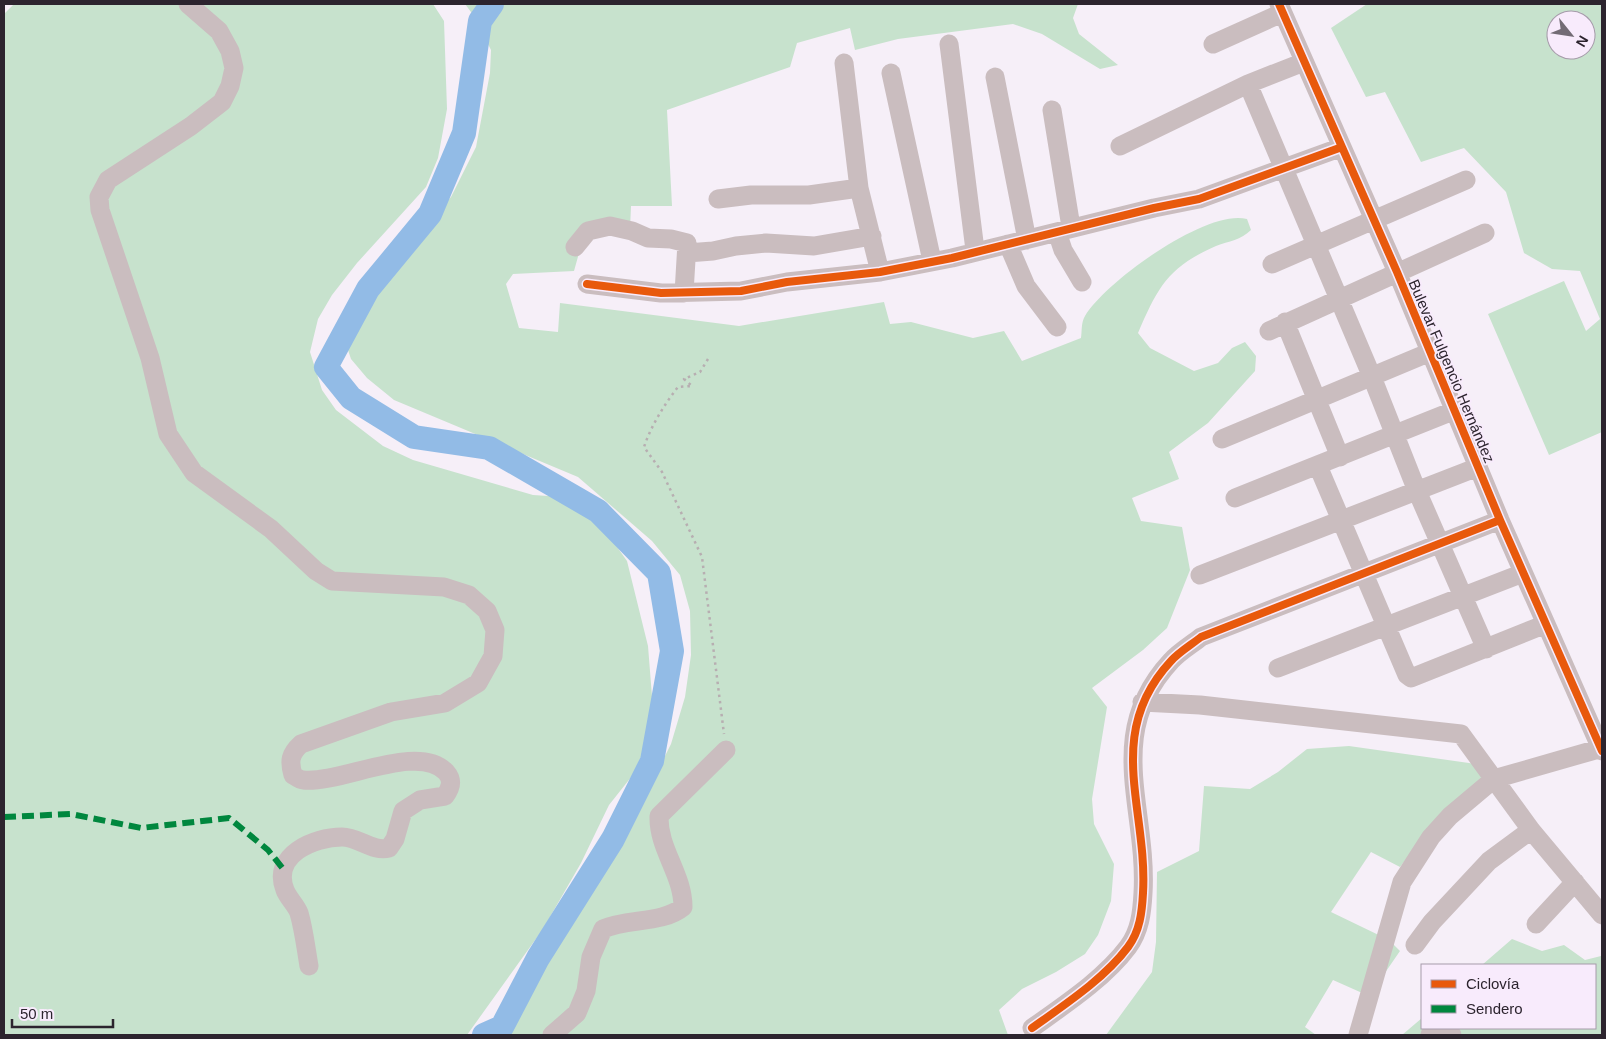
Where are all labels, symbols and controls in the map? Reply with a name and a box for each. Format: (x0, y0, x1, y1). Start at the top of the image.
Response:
north arrow (1546, 10, 1596, 60)
text: N (1573, 33, 1592, 50)
street label: Bulevar Fulgencio Hernández (1406, 277, 1498, 465)
legend (1421, 964, 1596, 1029)
text: Ciclovía (1466, 975, 1520, 992)
scale bar (12, 996, 114, 1028)
text: Sendero (1466, 1000, 1523, 1017)
text: 50 m (20, 1005, 53, 1022)

